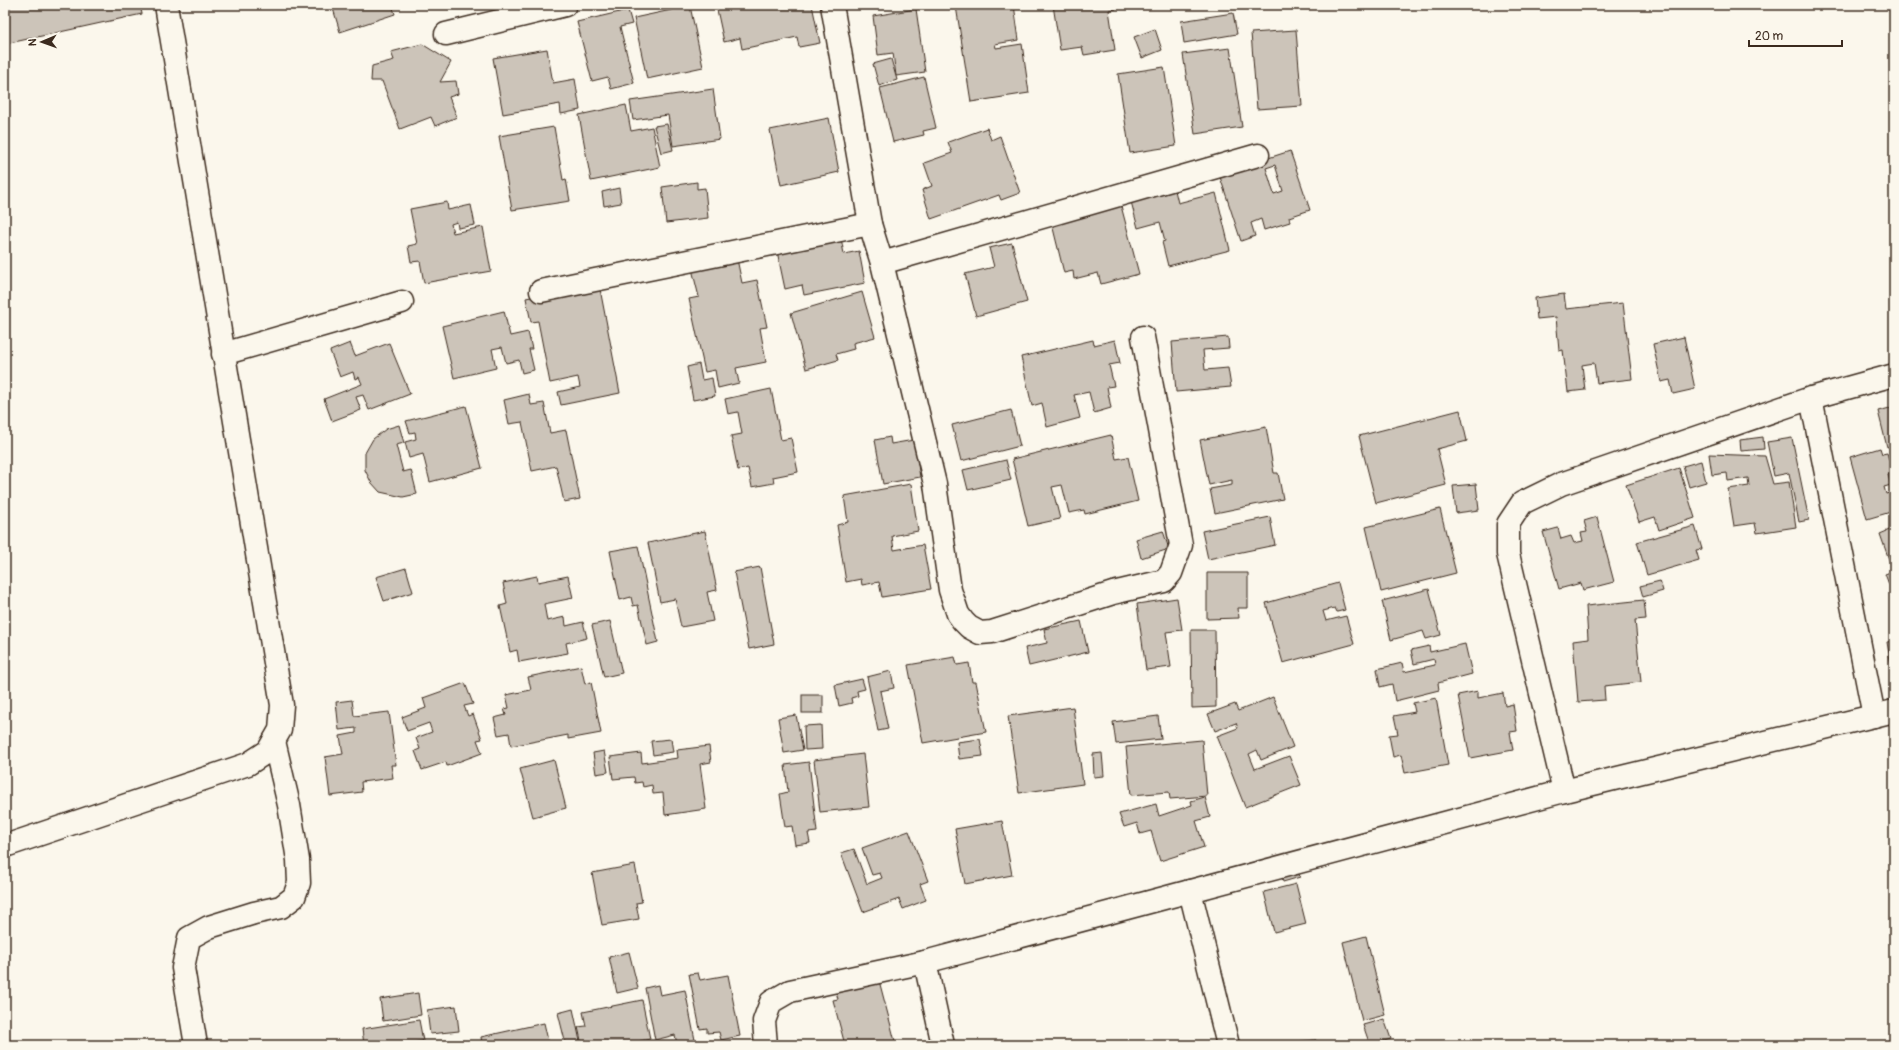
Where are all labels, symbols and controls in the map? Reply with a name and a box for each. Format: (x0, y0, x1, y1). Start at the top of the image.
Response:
north arrow (22, 22, 62, 62)
scale bar (1749, 22, 1842, 48)
text: 20 m (1755, 29, 1784, 44)
text: N (26, 38, 39, 46)

